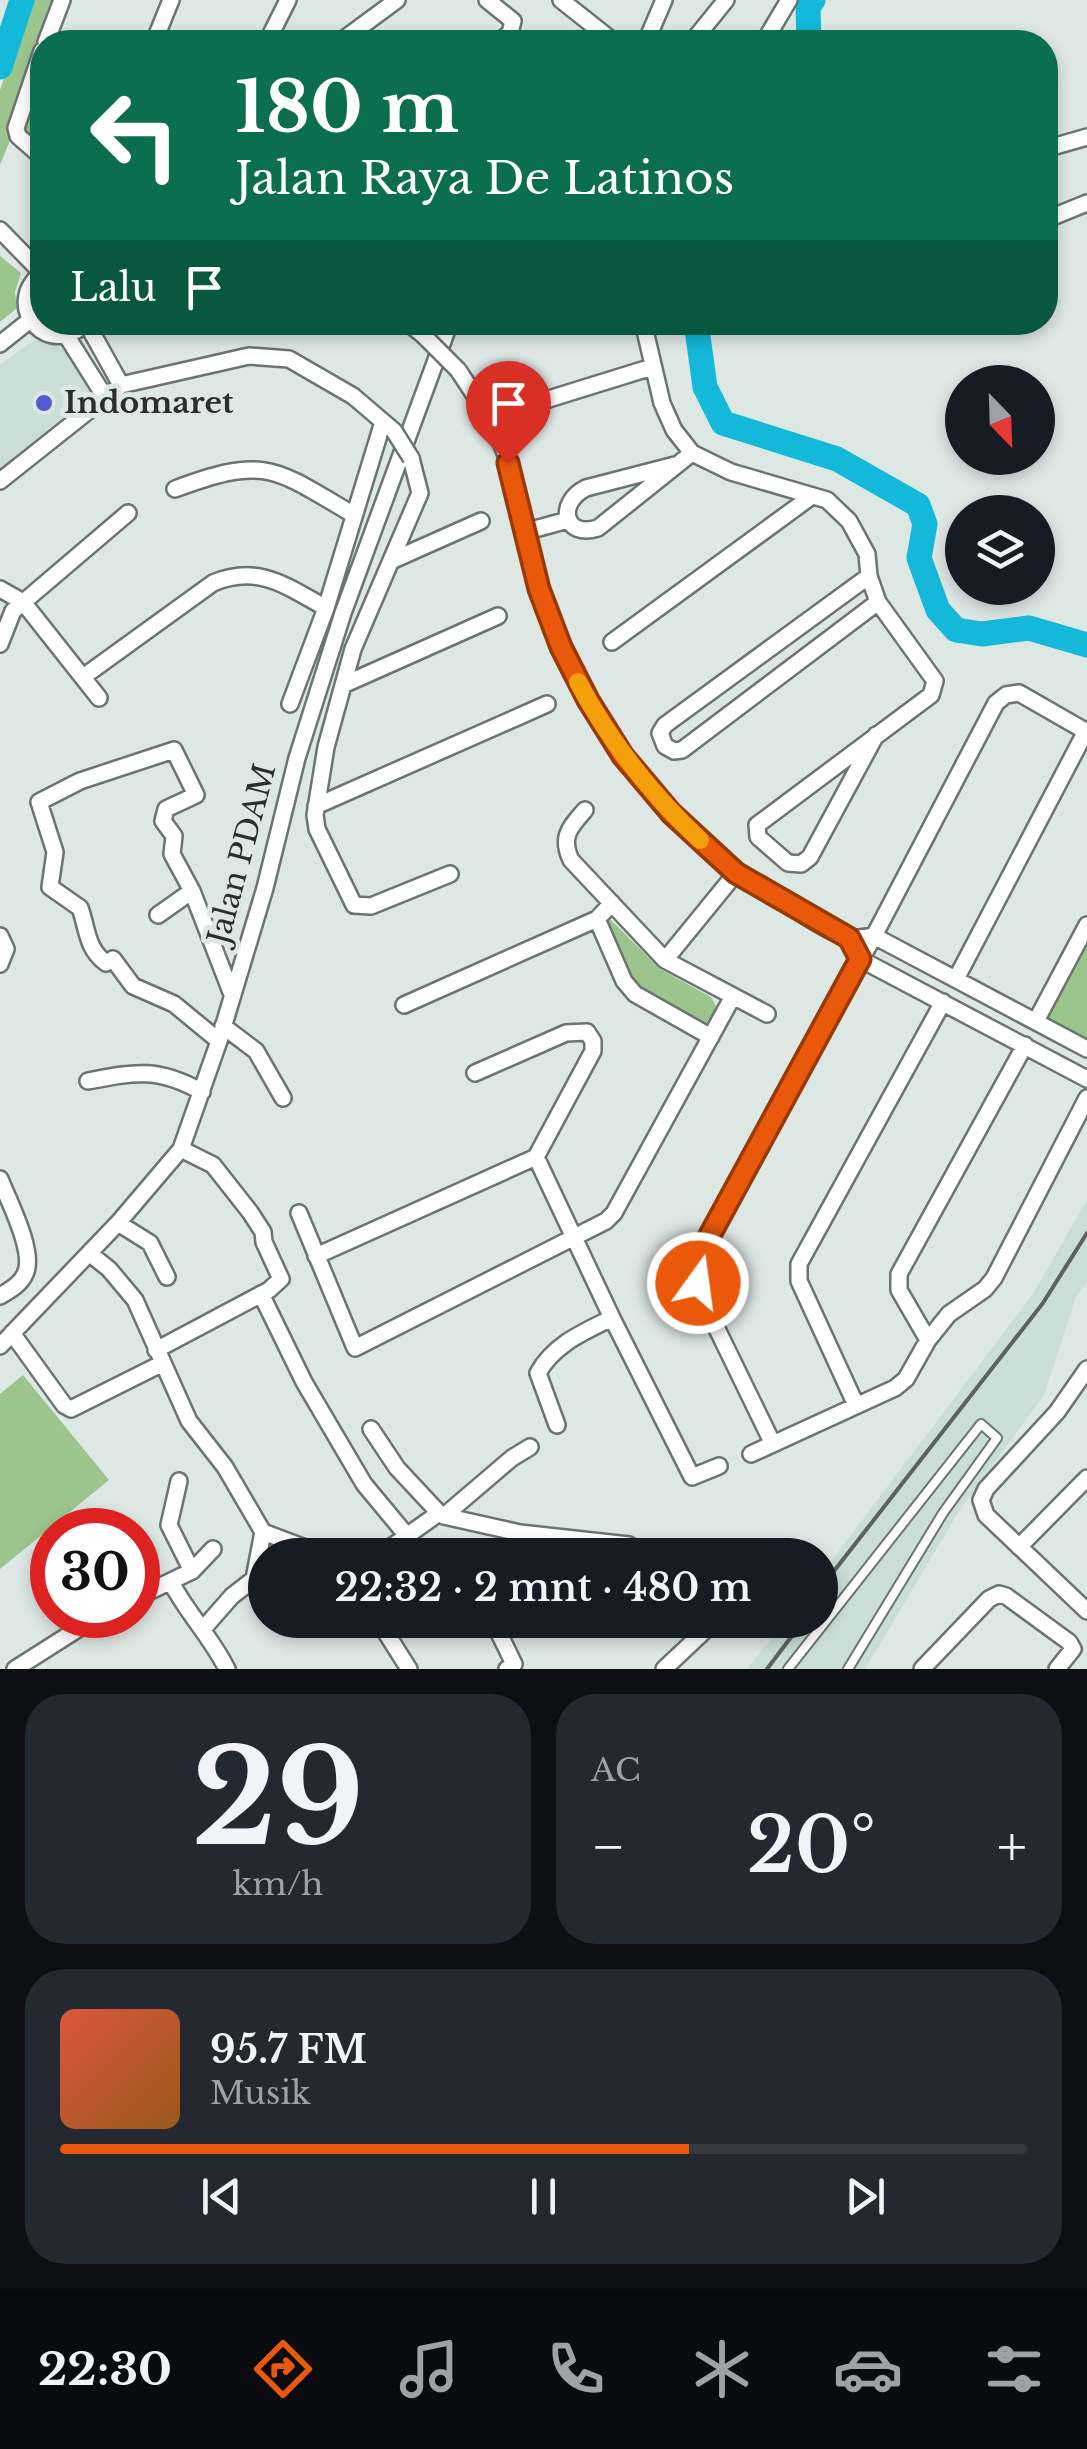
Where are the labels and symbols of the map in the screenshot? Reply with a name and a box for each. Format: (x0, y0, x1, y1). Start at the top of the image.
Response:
pin (466, 361, 551, 464)
north arrow (945, 365, 1055, 475)
place label: Indomaret (64, 384, 234, 421)
marker: Indomaret (33, 392, 55, 414)
street label: Jalan PDAM (199, 760, 283, 952)
position arrow (646, 1231, 750, 1335)
speed limit sign: 30 (30, 1508, 160, 1638)

